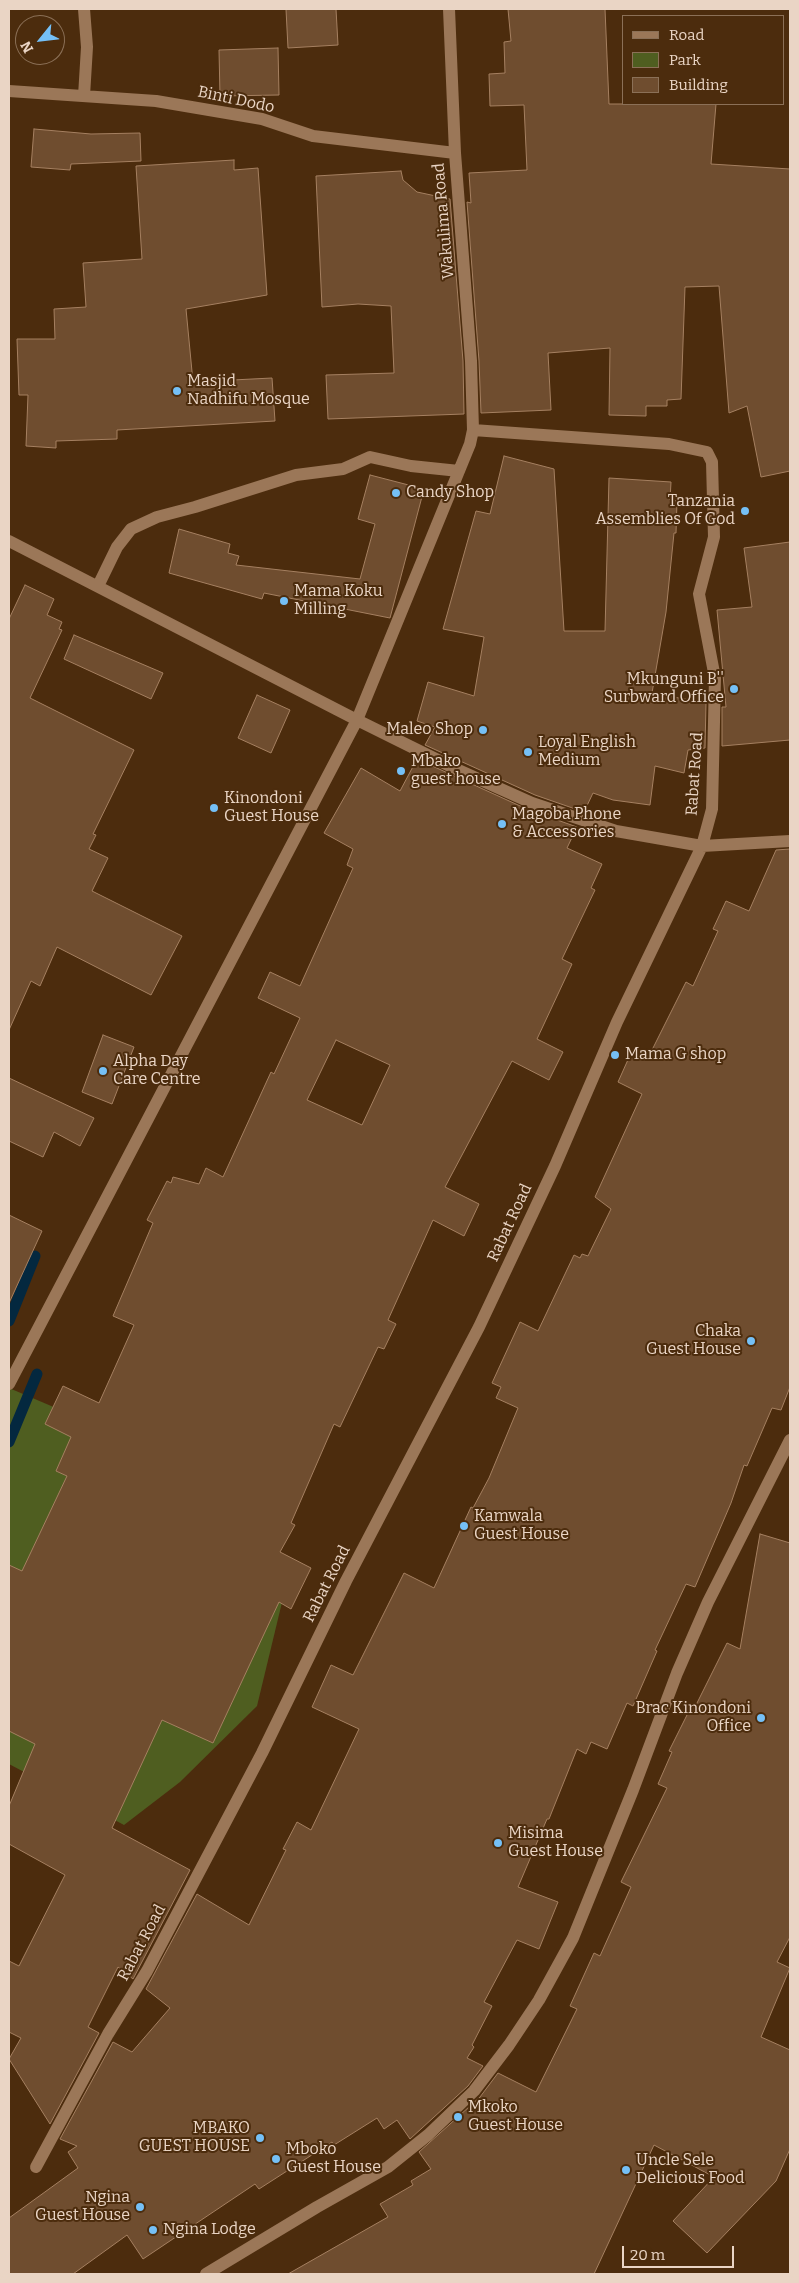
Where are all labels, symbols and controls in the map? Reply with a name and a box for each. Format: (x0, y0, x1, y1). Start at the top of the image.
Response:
north arrow (15, 15, 65, 65)
legend (622, 15, 784, 105)
text: Road (669, 26, 704, 44)
text: N (17, 38, 37, 56)
text: Park (669, 51, 701, 69)
text: Building (669, 76, 728, 94)
street label: Binti Dodo (196, 83, 276, 117)
street label: Wakulima Road (429, 162, 459, 280)
place label: Masjid Nadhifu Mosque (187, 372, 310, 410)
marker: Masjid Nadhifu Mosque (171, 385, 183, 397)
place label: Candy Shop (406, 483, 494, 503)
marker: Candy Shop (390, 487, 402, 499)
place label: Tanzania Assemblies Of God (596, 492, 735, 530)
marker: Tanzania Assemblies Of God (739, 505, 751, 517)
place label: Mama Koku Milling (294, 582, 383, 620)
marker: Mama Koku Milling (278, 595, 290, 607)
place label: Mkunguni B'' Surbward Office (604, 670, 724, 708)
marker: Mkunguni B'' Surbward Office (728, 683, 740, 695)
place label: Maleo Shop (386, 720, 473, 740)
marker: Maleo Shop (477, 724, 489, 736)
street label: Rabat Road (683, 732, 707, 816)
place label: Loyal English Medium (538, 733, 636, 771)
marker: Loyal English Medium (522, 746, 534, 758)
place label: Mbako guest house (411, 752, 501, 790)
marker: Mbako guest house (395, 765, 407, 777)
place label: Kinondoni Guest House (224, 789, 319, 827)
marker: Kinondoni Guest House (208, 802, 220, 814)
place label: Magoba Phone & Accessories (512, 805, 621, 843)
marker: Magoba Phone & Accessories (496, 818, 508, 830)
place label: Mama G shop (625, 1045, 726, 1065)
marker: Mama G shop (609, 1049, 621, 1061)
place label: Alpha Day Care Centre (113, 1052, 200, 1090)
marker: Alpha Day Care Centre (97, 1065, 109, 1077)
street label: Rabat Road (484, 1181, 536, 1265)
place label: Chaka Guest House (646, 1322, 741, 1360)
marker: Chaka Guest House (745, 1335, 757, 1347)
place label: Kamwala Guest House (474, 1507, 569, 1545)
marker: Kamwala Guest House (458, 1520, 470, 1532)
street label: Rabat Road (299, 1542, 355, 1626)
place label: Brac Kinondoni Office (635, 1699, 751, 1737)
marker: Brac Kinondoni Office (755, 1712, 767, 1724)
place label: Misima Guest House (508, 1824, 603, 1862)
marker: Misima Guest House (492, 1837, 504, 1849)
street label: Rabat Road (114, 1902, 170, 1984)
place label: Mkoko Guest House (468, 2098, 563, 2136)
marker: Mkoko Guest House (452, 2111, 464, 2123)
place label: MBAKO GUEST HOUSE (139, 2119, 250, 2157)
marker: MBAKO GUEST HOUSE (254, 2132, 266, 2144)
place label: Mboko Guest House (286, 2140, 381, 2178)
place label: Uncle Sele Delicious Food (636, 2151, 744, 2189)
marker: Mboko Guest House (270, 2153, 282, 2165)
marker: Uncle Sele Delicious Food (620, 2164, 632, 2176)
place label: Ngina Guest House (35, 2188, 130, 2226)
marker: Ngina Guest House (134, 2201, 146, 2213)
place label: Ngina Lodge (163, 2220, 256, 2240)
marker: Ngina Lodge (147, 2224, 159, 2236)
scale bar (624, 2236, 736, 2268)
text: 20 m (630, 2246, 665, 2264)

